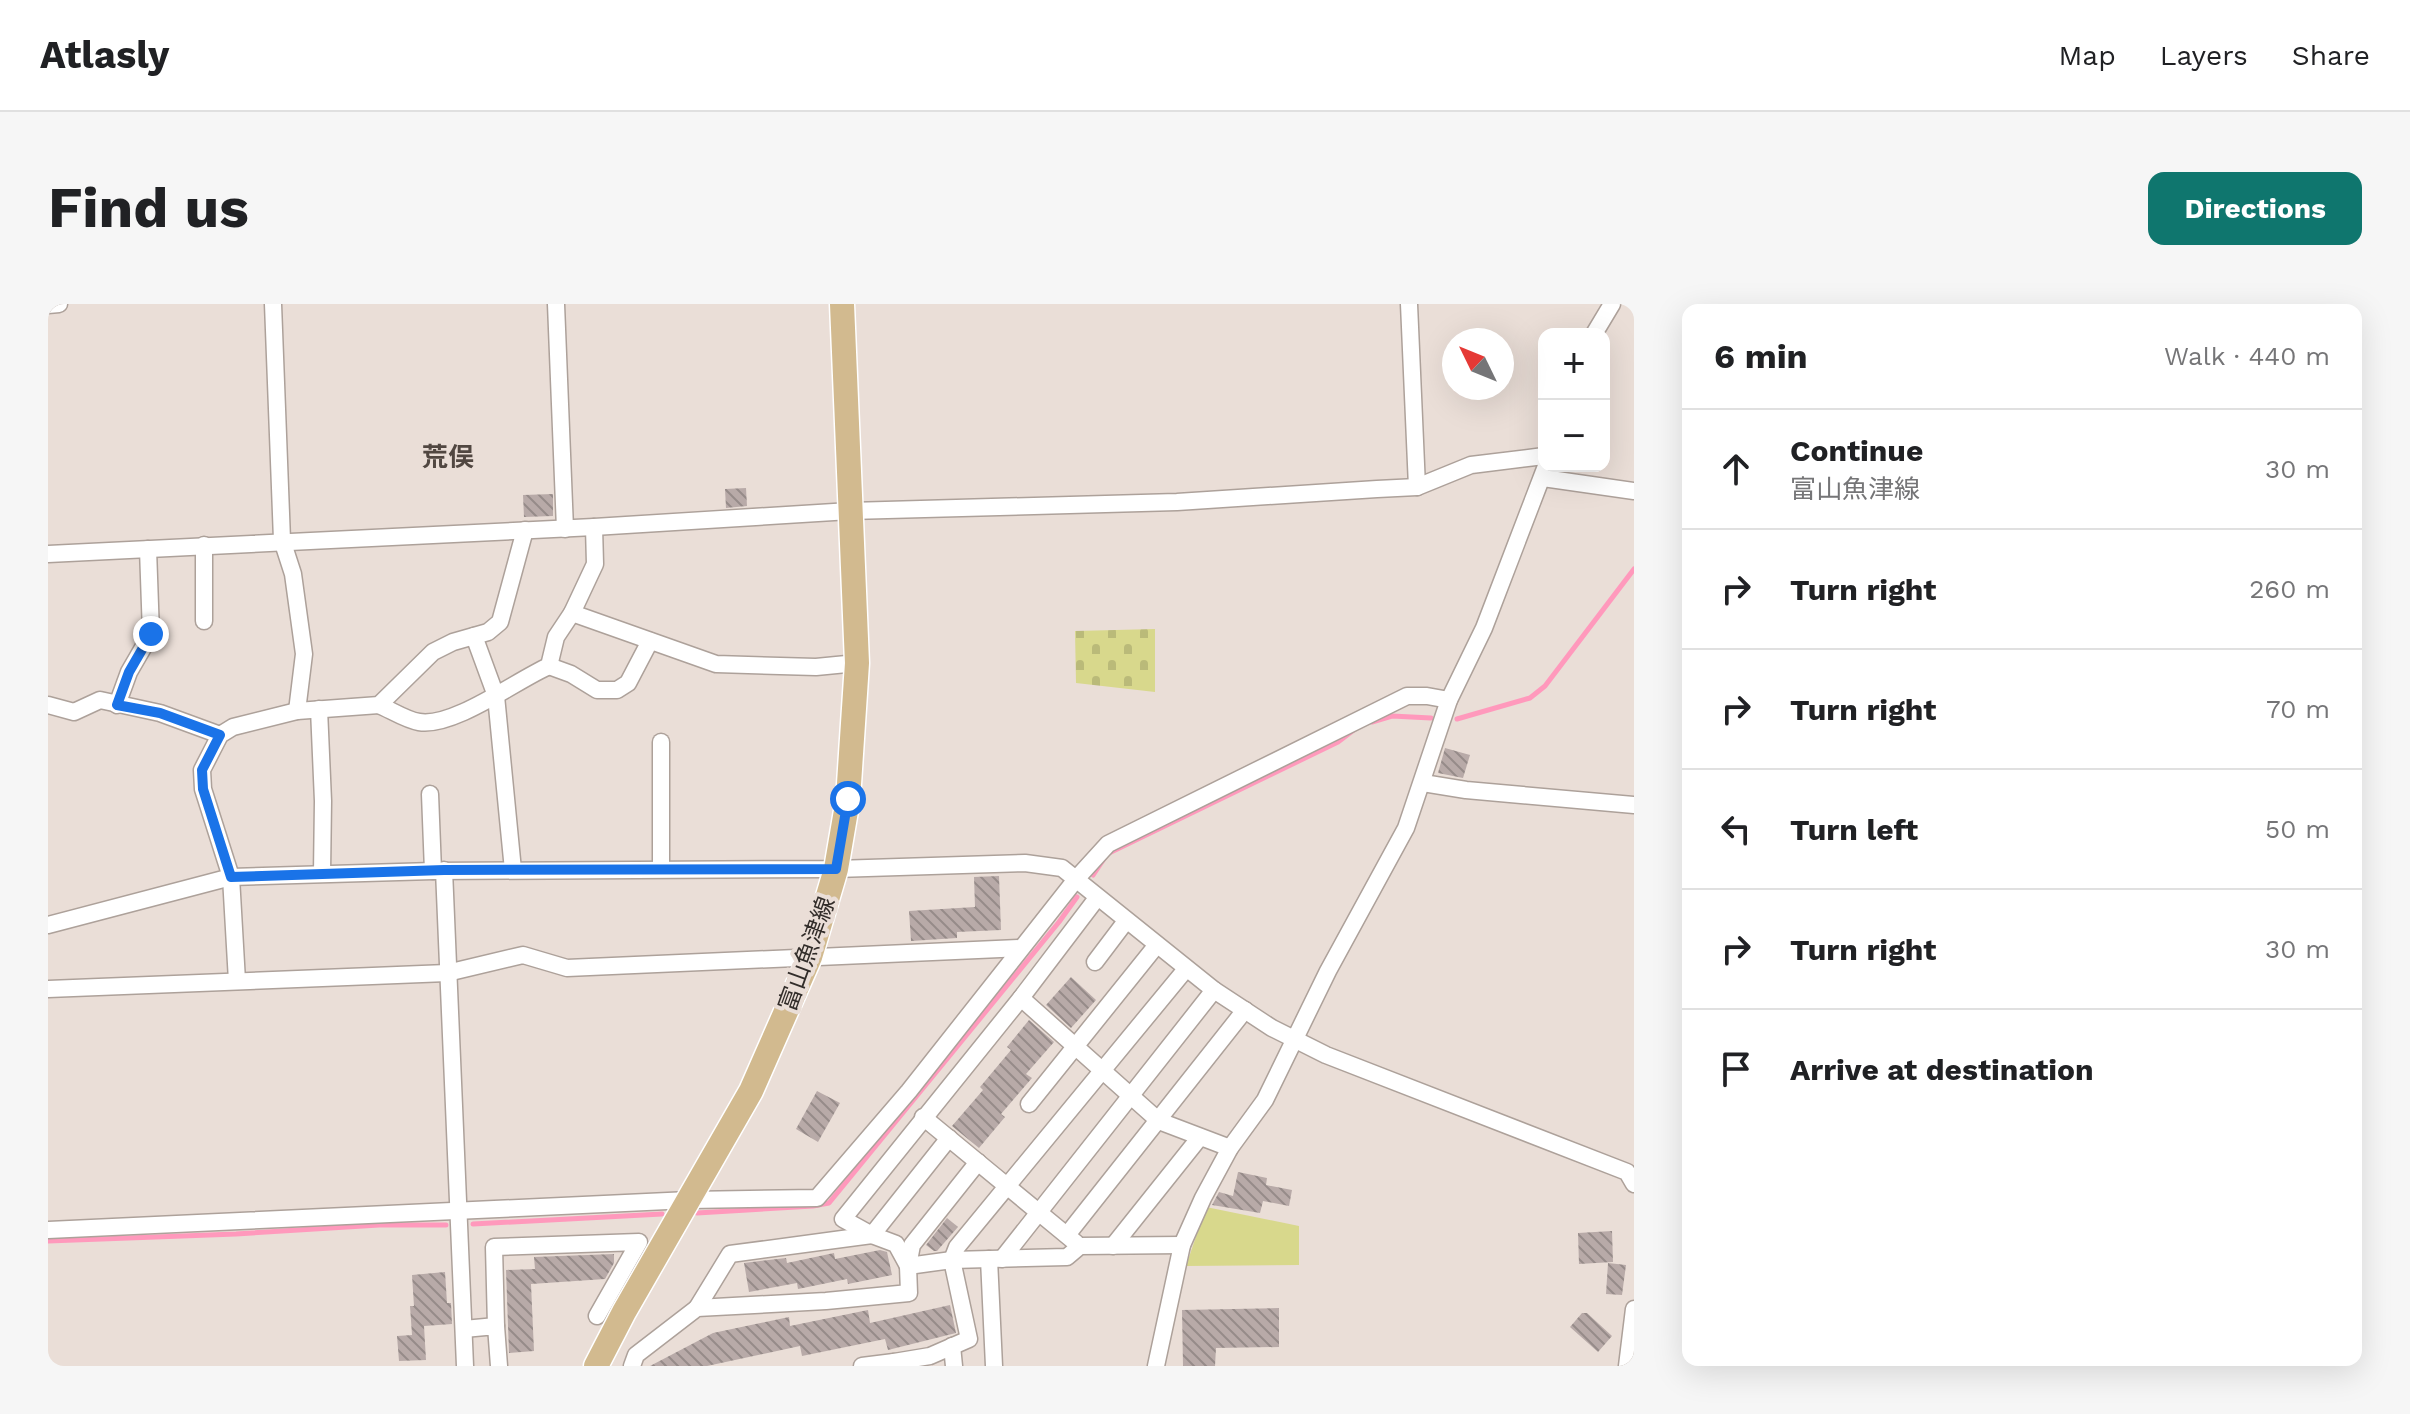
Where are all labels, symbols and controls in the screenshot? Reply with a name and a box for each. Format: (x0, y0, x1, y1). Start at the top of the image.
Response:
text: Atlasly (40, 33, 170, 77)
text: Map (2059, 39, 2116, 72)
text: Layers (2160, 39, 2248, 72)
text: Share (2292, 39, 2370, 72)
button: Directions (2148, 172, 2362, 245)
text: Find us (48, 175, 249, 241)
north arrow (1442, 328, 1514, 400)
map controls (1538, 328, 1610, 472)
button: + (1538, 328, 1610, 400)
text: 6 min (1714, 336, 1808, 376)
text: Walk · 440 m (2164, 341, 2330, 371)
button: − (1538, 400, 1610, 472)
text: Continue (1790, 433, 1923, 468)
district label: 荒俣 (422, 442, 474, 472)
icon: ahead (1714, 447, 1758, 491)
text: 30 m (2265, 454, 2330, 484)
text: 富山魚津線 (1790, 474, 1920, 504)
icon: right (1714, 567, 1758, 611)
text: Turn right (1790, 572, 1936, 607)
text: 260 m (2249, 574, 2330, 604)
route end (133, 616, 169, 652)
icon: right (1714, 687, 1758, 731)
text: Turn right (1790, 692, 1936, 727)
text: 70 m (2266, 694, 2330, 724)
route start (830, 781, 866, 817)
icon: left (1714, 807, 1758, 851)
text: Turn left (1790, 812, 1918, 847)
text: 50 m (2265, 814, 2330, 844)
street label: 富山魚津線 (773, 893, 841, 1015)
icon: right (1714, 927, 1758, 971)
text: Turn right (1790, 932, 1936, 967)
text: 30 m (2265, 934, 2330, 964)
icon: arrive (1714, 1047, 1758, 1091)
text: Arrive at destination (1790, 1052, 2094, 1087)

